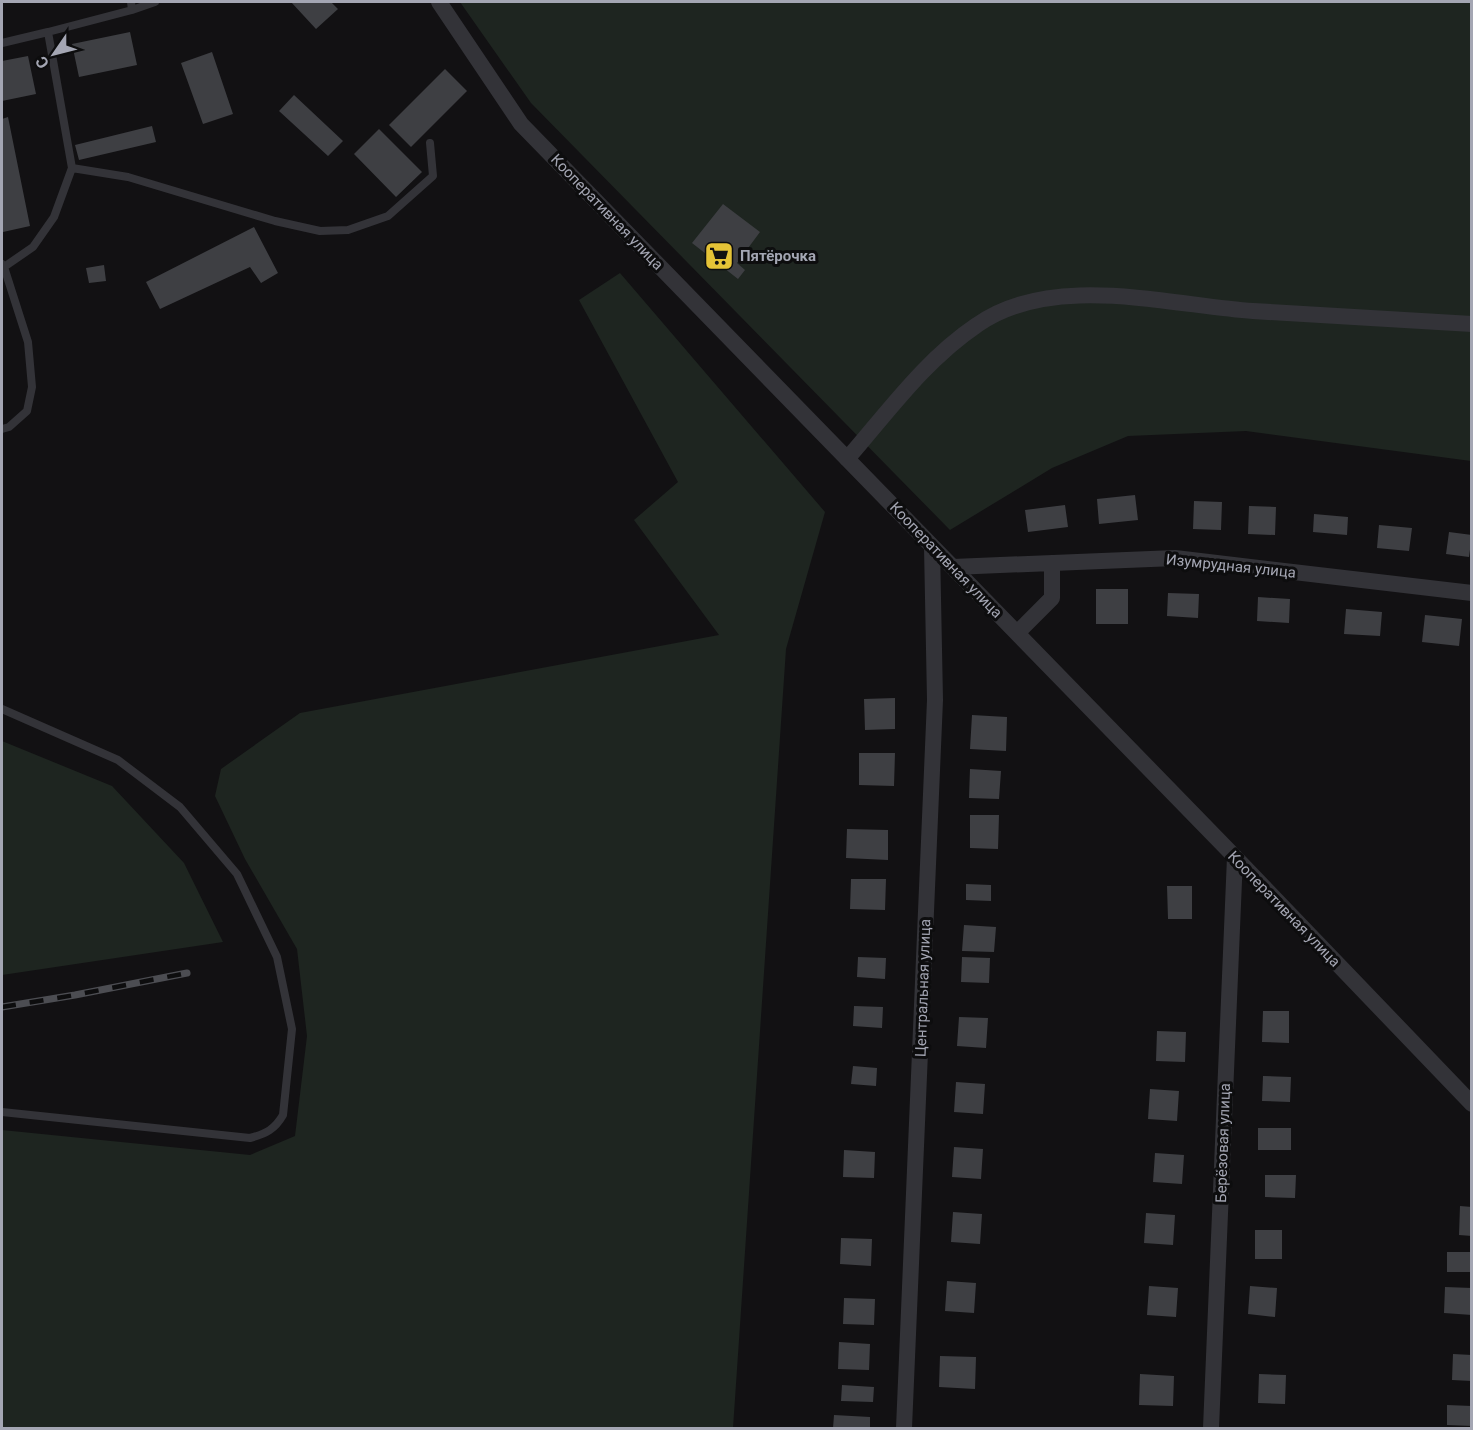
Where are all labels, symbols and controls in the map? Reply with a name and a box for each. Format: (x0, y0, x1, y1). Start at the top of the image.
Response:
north arrow (24, 24, 84, 84)
text: С (31, 53, 53, 72)
street label: Кооперативная улица (547, 150, 667, 274)
supermarket icon: Пятёрочка (703, 240, 735, 272)
place label: Пятёрочка (740, 247, 816, 265)
street label: Кооперативная улица (886, 498, 1006, 622)
street label: Изумрудная улица (1165, 550, 1297, 582)
street label: Кооперативная улица (1224, 847, 1344, 971)
street label: Центральная улица (912, 919, 934, 1057)
street label: Берёзовая улица (1212, 1083, 1234, 1203)

